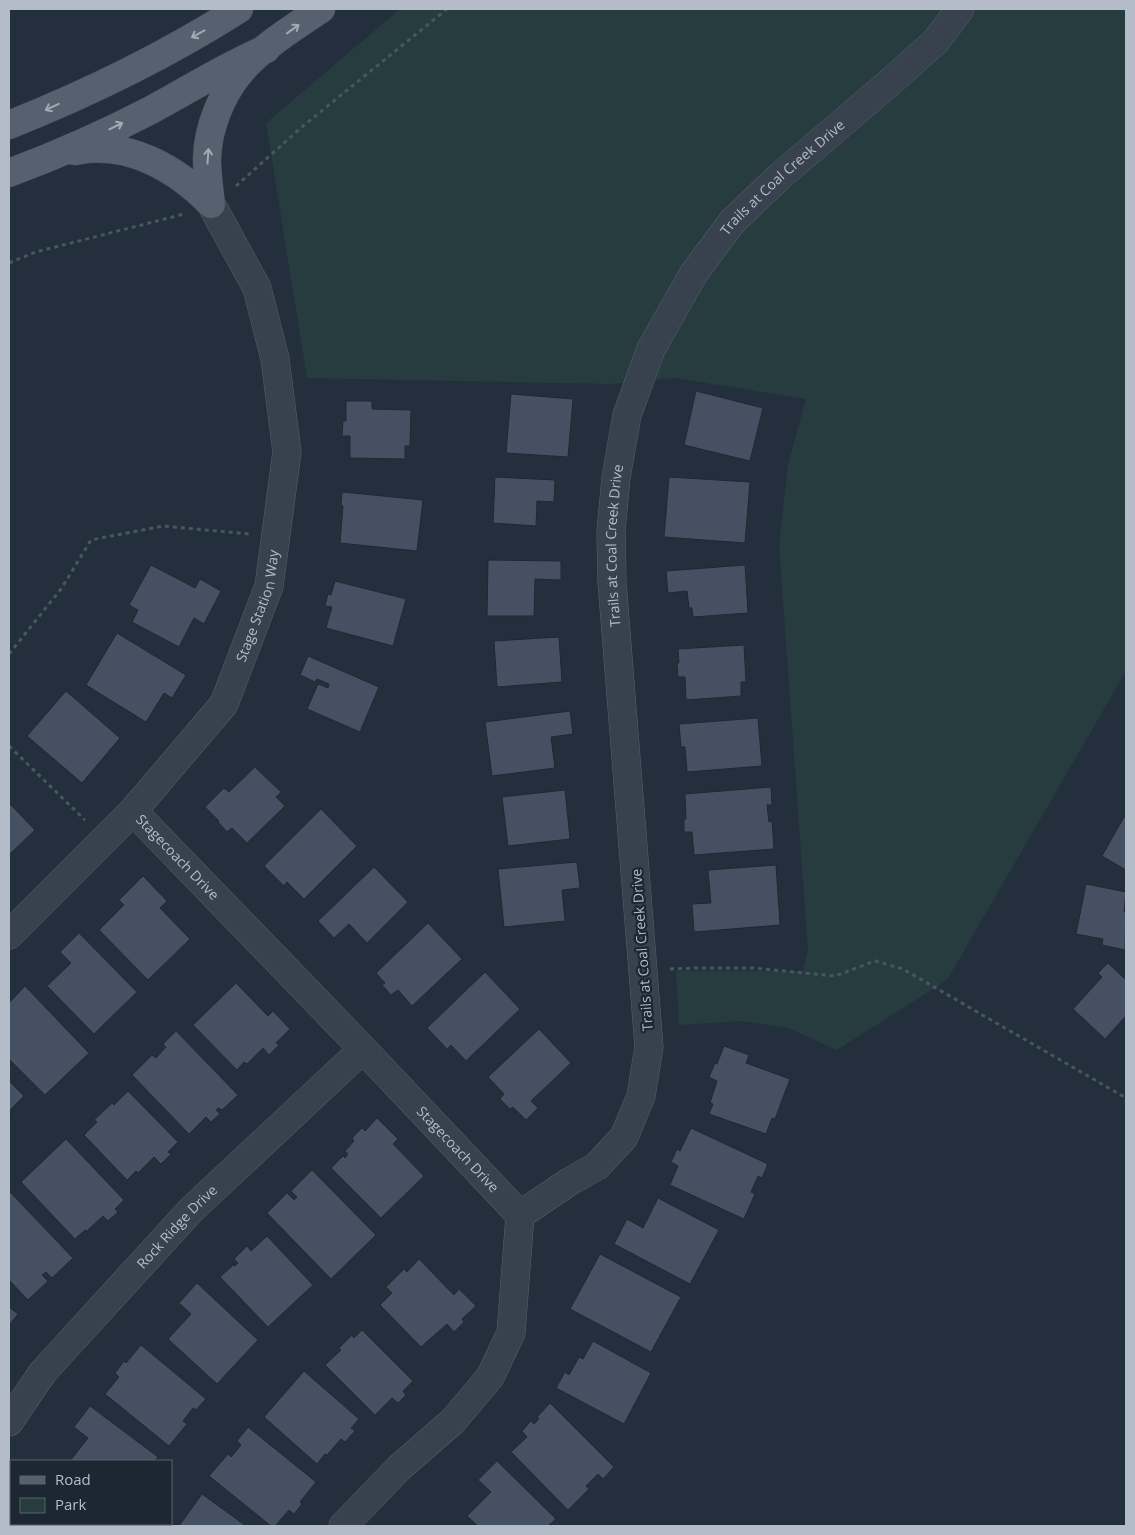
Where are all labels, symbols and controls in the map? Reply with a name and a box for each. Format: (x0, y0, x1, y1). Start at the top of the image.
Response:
one-way arrow (286, 23, 299, 34)
one-way arrow (191, 30, 205, 40)
one-way arrow (45, 102, 60, 112)
street label: Trails at Coal Creek Drive (715, 115, 848, 239)
one-way arrow (108, 121, 123, 131)
one-way arrow (204, 148, 213, 164)
street label: Trails at Coal Creek Drive (601, 463, 627, 628)
street label: Stage Station Way (231, 548, 283, 665)
street label: Stagecoach Drive (132, 810, 224, 904)
street label: Trails at Coal Creek Drive (626, 868, 657, 1032)
street label: Stagecoach Drive (413, 1102, 504, 1196)
street label: Rock Ridge Drive (132, 1180, 221, 1272)
legend (10, 1460, 172, 1525)
text: Road (55, 1469, 91, 1489)
text: Park (55, 1494, 86, 1514)

